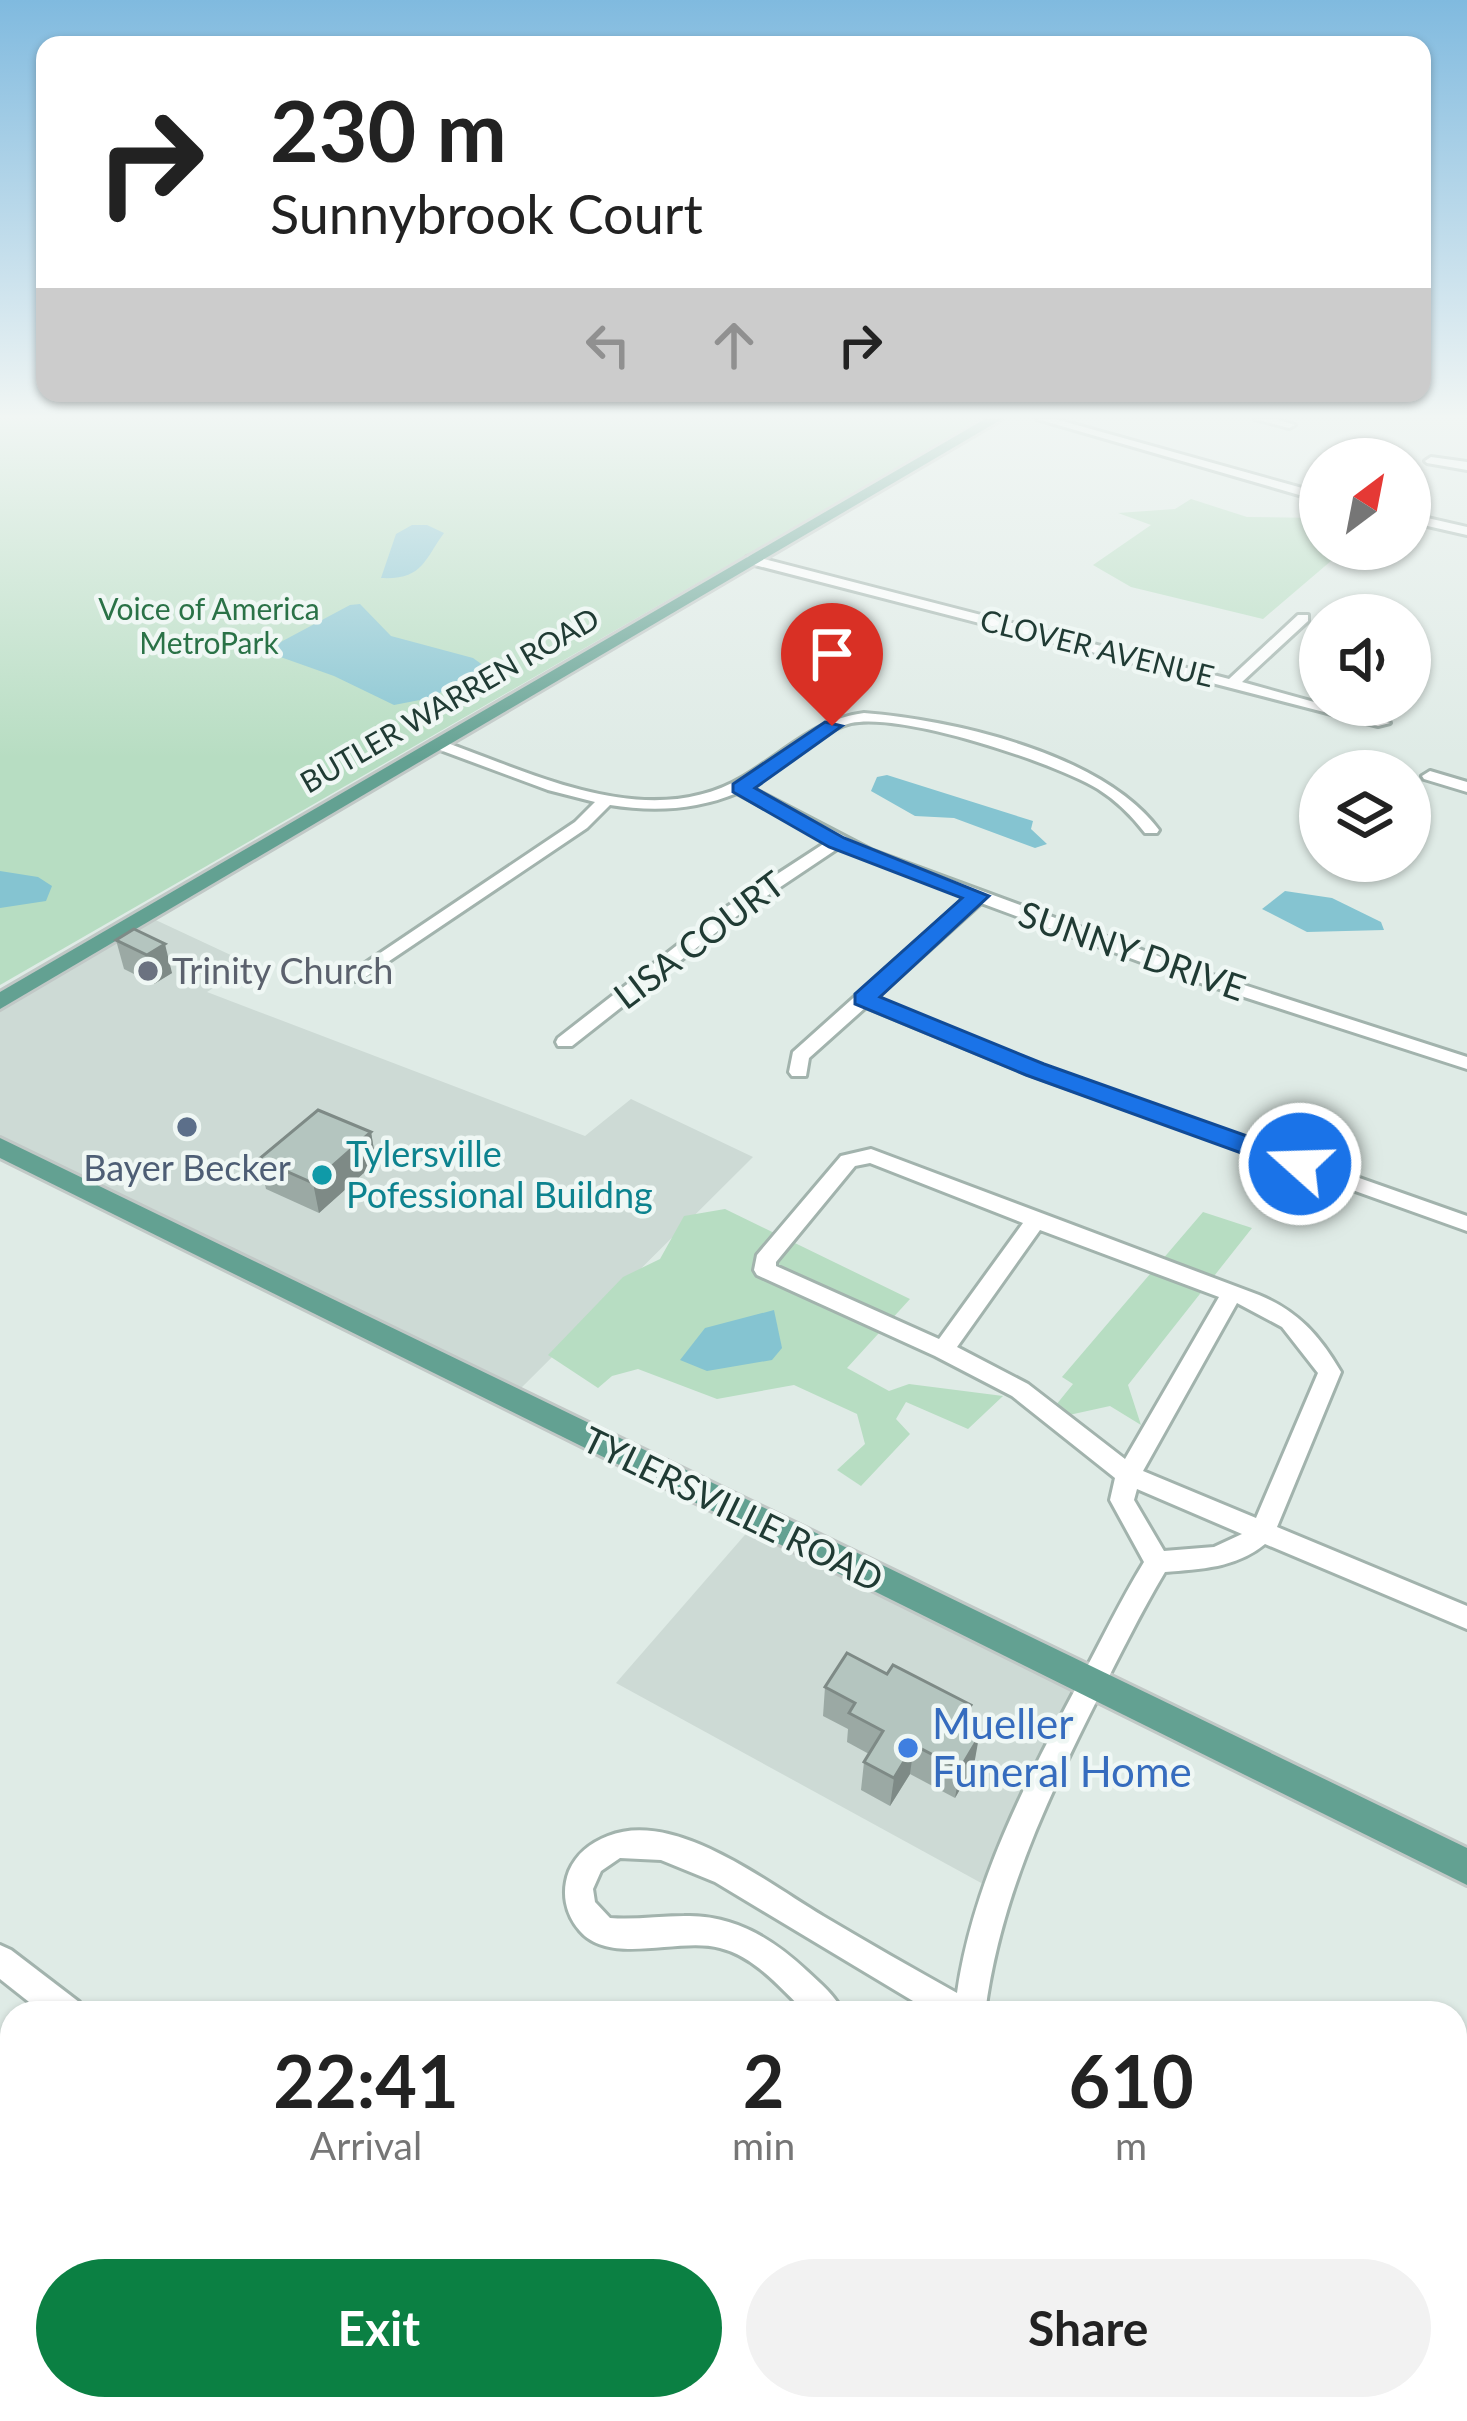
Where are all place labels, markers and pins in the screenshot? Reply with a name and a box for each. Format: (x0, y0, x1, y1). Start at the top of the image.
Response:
pin (781, 603, 883, 726)
place label: Trinity Church (172, 948, 393, 992)
marker: Trinity Church (135, 958, 161, 984)
marker: Bayer Becker (174, 1114, 200, 1140)
place label: Tylersville Pofessional Buildng (346, 1131, 653, 1216)
place label: Bayer Becker (83, 1145, 291, 1189)
marker: Tylersville Pofessional Buildng (309, 1162, 335, 1188)
place label: Mueller Funeral Home (932, 1698, 1192, 1796)
marker: Mueller Funeral Home (895, 1735, 921, 1761)

